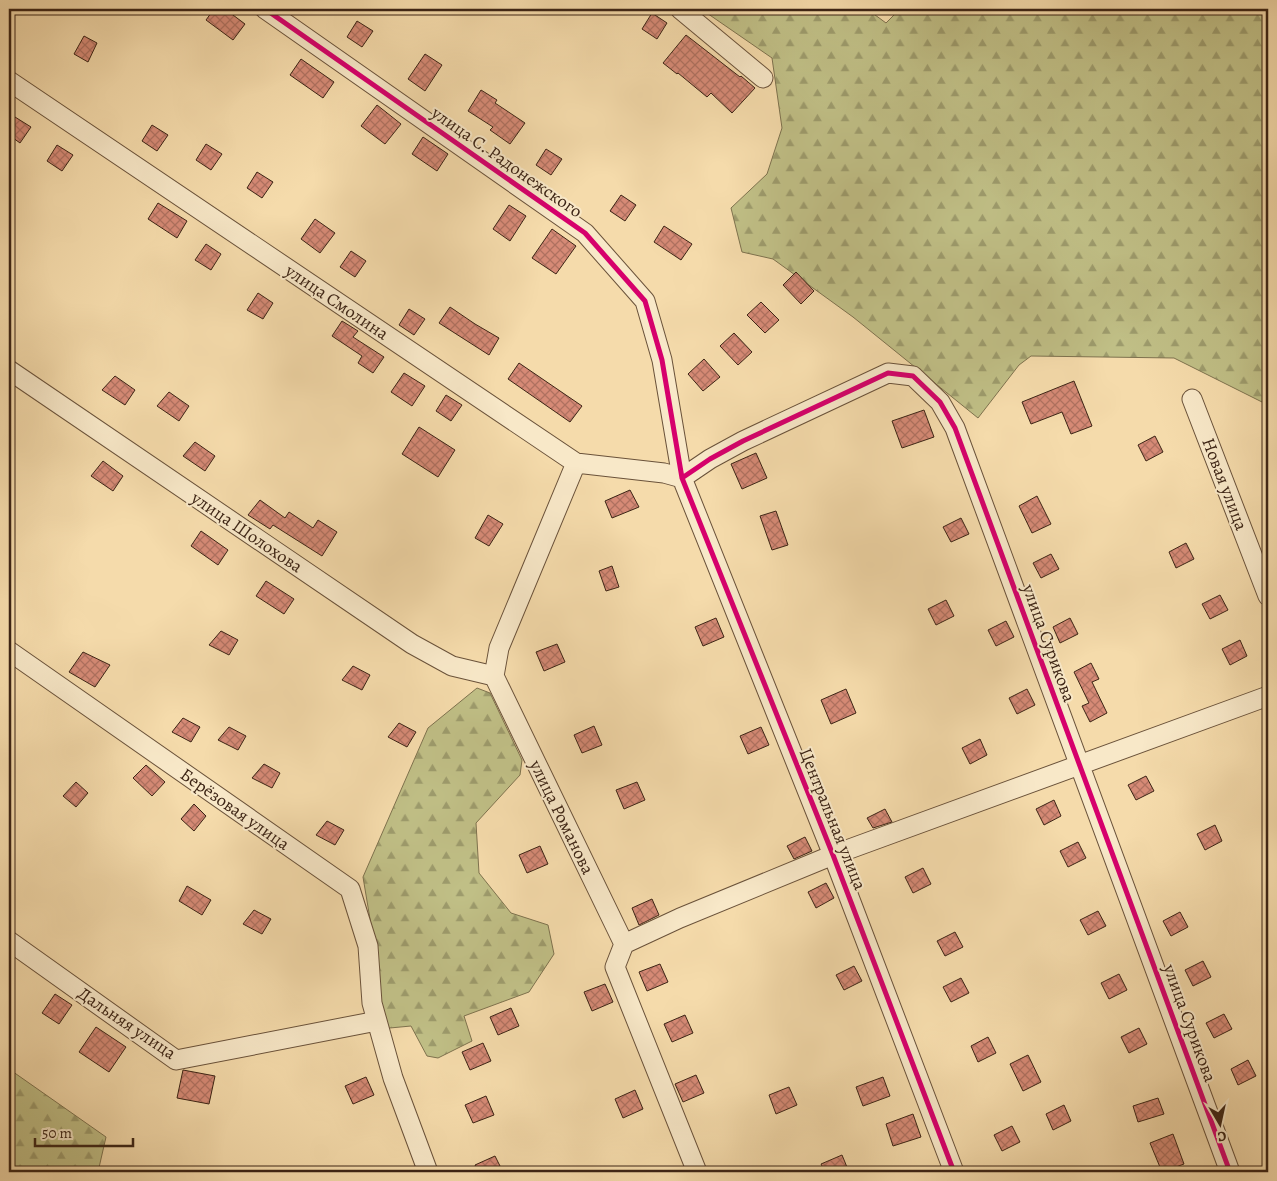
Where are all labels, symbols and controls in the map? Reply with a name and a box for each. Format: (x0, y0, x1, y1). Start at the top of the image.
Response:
street label: улица С. Радонежского (426, 100, 587, 223)
street label: улица Смолина (280, 258, 394, 346)
street label: Новая улица (1196, 434, 1254, 534)
street label: улица Шолохова (186, 485, 308, 579)
street label: улица Сурикова (1016, 580, 1082, 706)
street label: Центральная улица (794, 744, 873, 894)
street label: улица Романова (523, 755, 600, 879)
street label: Берёзовая улица (175, 762, 295, 856)
street label: улица Сурикова (1157, 960, 1223, 1086)
street label: Дальняя улица (73, 981, 182, 1065)
north arrow (1194, 1098, 1244, 1148)
scale bar (35, 1116, 132, 1148)
text: 50 m (42, 1123, 72, 1143)
text: С (1216, 1126, 1228, 1146)

